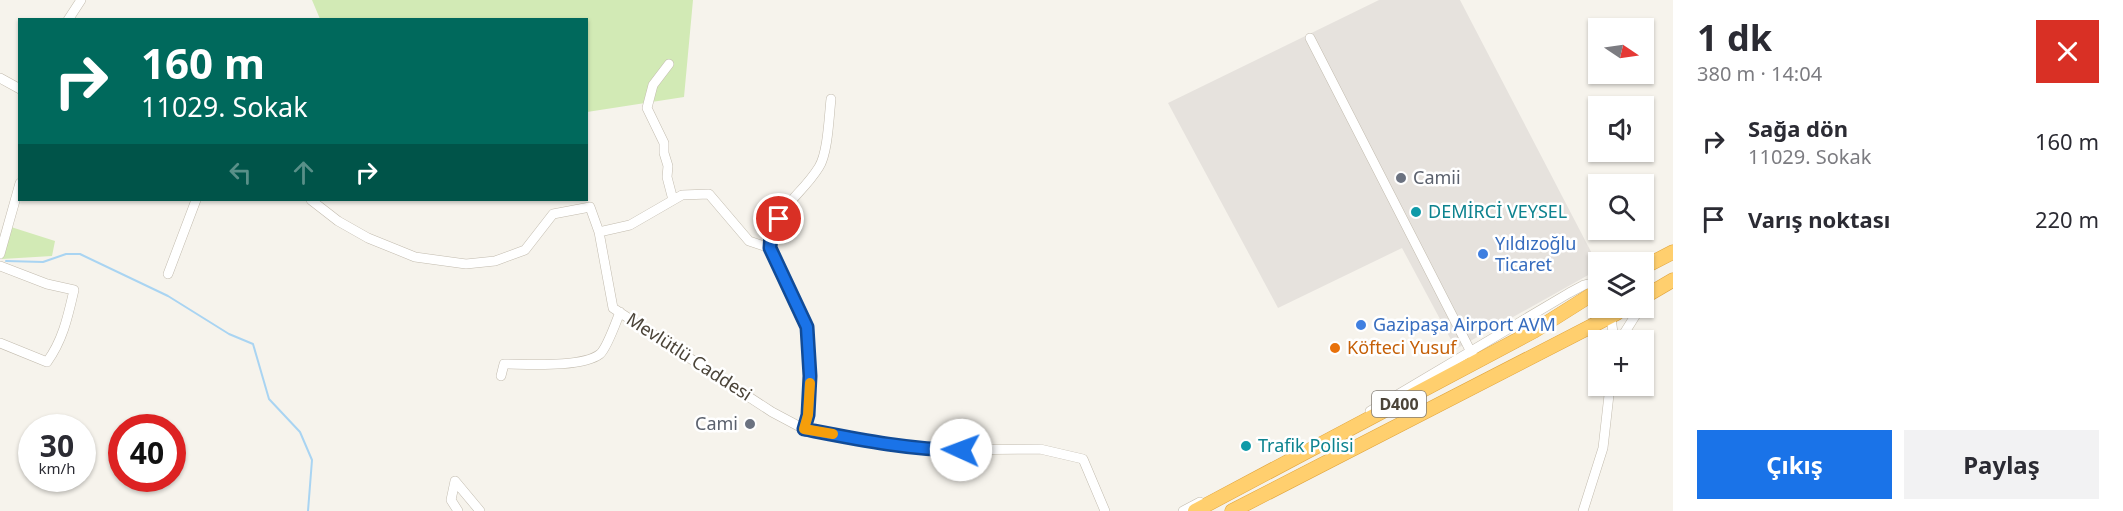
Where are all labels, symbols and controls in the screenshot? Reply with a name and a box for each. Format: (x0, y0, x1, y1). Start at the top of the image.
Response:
text: 1 dk (1697, 13, 1772, 62)
north arrow (1588, 18, 1654, 84)
map controls (1588, 18, 1654, 396)
button: close (2036, 20, 2099, 83)
text: 160 m (141, 34, 265, 91)
icon: right (42, 42, 120, 120)
text: 380 m · 14:04 (1697, 60, 1822, 87)
text: 11029. Sokak (141, 88, 308, 125)
button: sound (1588, 96, 1654, 162)
text: Sağa dön (1748, 113, 1848, 143)
icon: right (1697, 125, 1730, 158)
text: 160 m (2035, 126, 2099, 156)
text: 11029. Sokak (1748, 143, 1871, 170)
icon: left (224, 156, 257, 189)
icon: ahead (287, 156, 320, 189)
icon: right (350, 156, 383, 189)
place label: Camii (1413, 165, 1461, 189)
marker: Camii (1394, 171, 1408, 185)
button: search (1588, 174, 1654, 240)
pin (753, 193, 804, 244)
place label: DEMİRCİ VEYSEL (1428, 199, 1567, 223)
icon: arrive (762, 202, 795, 235)
icon: arrive (1697, 203, 1730, 236)
text: Varış noktası (1748, 204, 1890, 234)
text: 220 m (2035, 204, 2099, 234)
marker: DEMİRCİ VEYSEL (1409, 205, 1423, 219)
place label: Yıldızoğlu Ticaret (1495, 231, 1576, 276)
marker: Yıldızoğlu Ticaret (1476, 247, 1490, 261)
button: layers (1588, 252, 1654, 318)
street label: Mevlütlü Caddesi (622, 307, 757, 406)
place label: Gazipaşa Airport AVM (1373, 312, 1556, 336)
marker: Gazipaşa Airport AVM (1354, 318, 1368, 332)
button: + (1588, 330, 1654, 396)
place label: Köfteci Yusuf (1347, 335, 1457, 359)
marker: Köfteci Yusuf (1328, 341, 1342, 355)
road number: D400 (1372, 391, 1426, 417)
place label: Cami (695, 411, 738, 435)
speed limit sign: 40 (108, 414, 186, 492)
marker: Cami (743, 417, 757, 431)
position arrow (929, 418, 993, 482)
text: 30 (40, 425, 74, 466)
button: Çıkış (1697, 430, 1892, 499)
button: Paylaş (1904, 430, 2099, 499)
place label: Trafik Polisi (1258, 433, 1354, 457)
marker: Trafik Polisi (1239, 439, 1253, 453)
text: km/h (39, 458, 75, 478)

